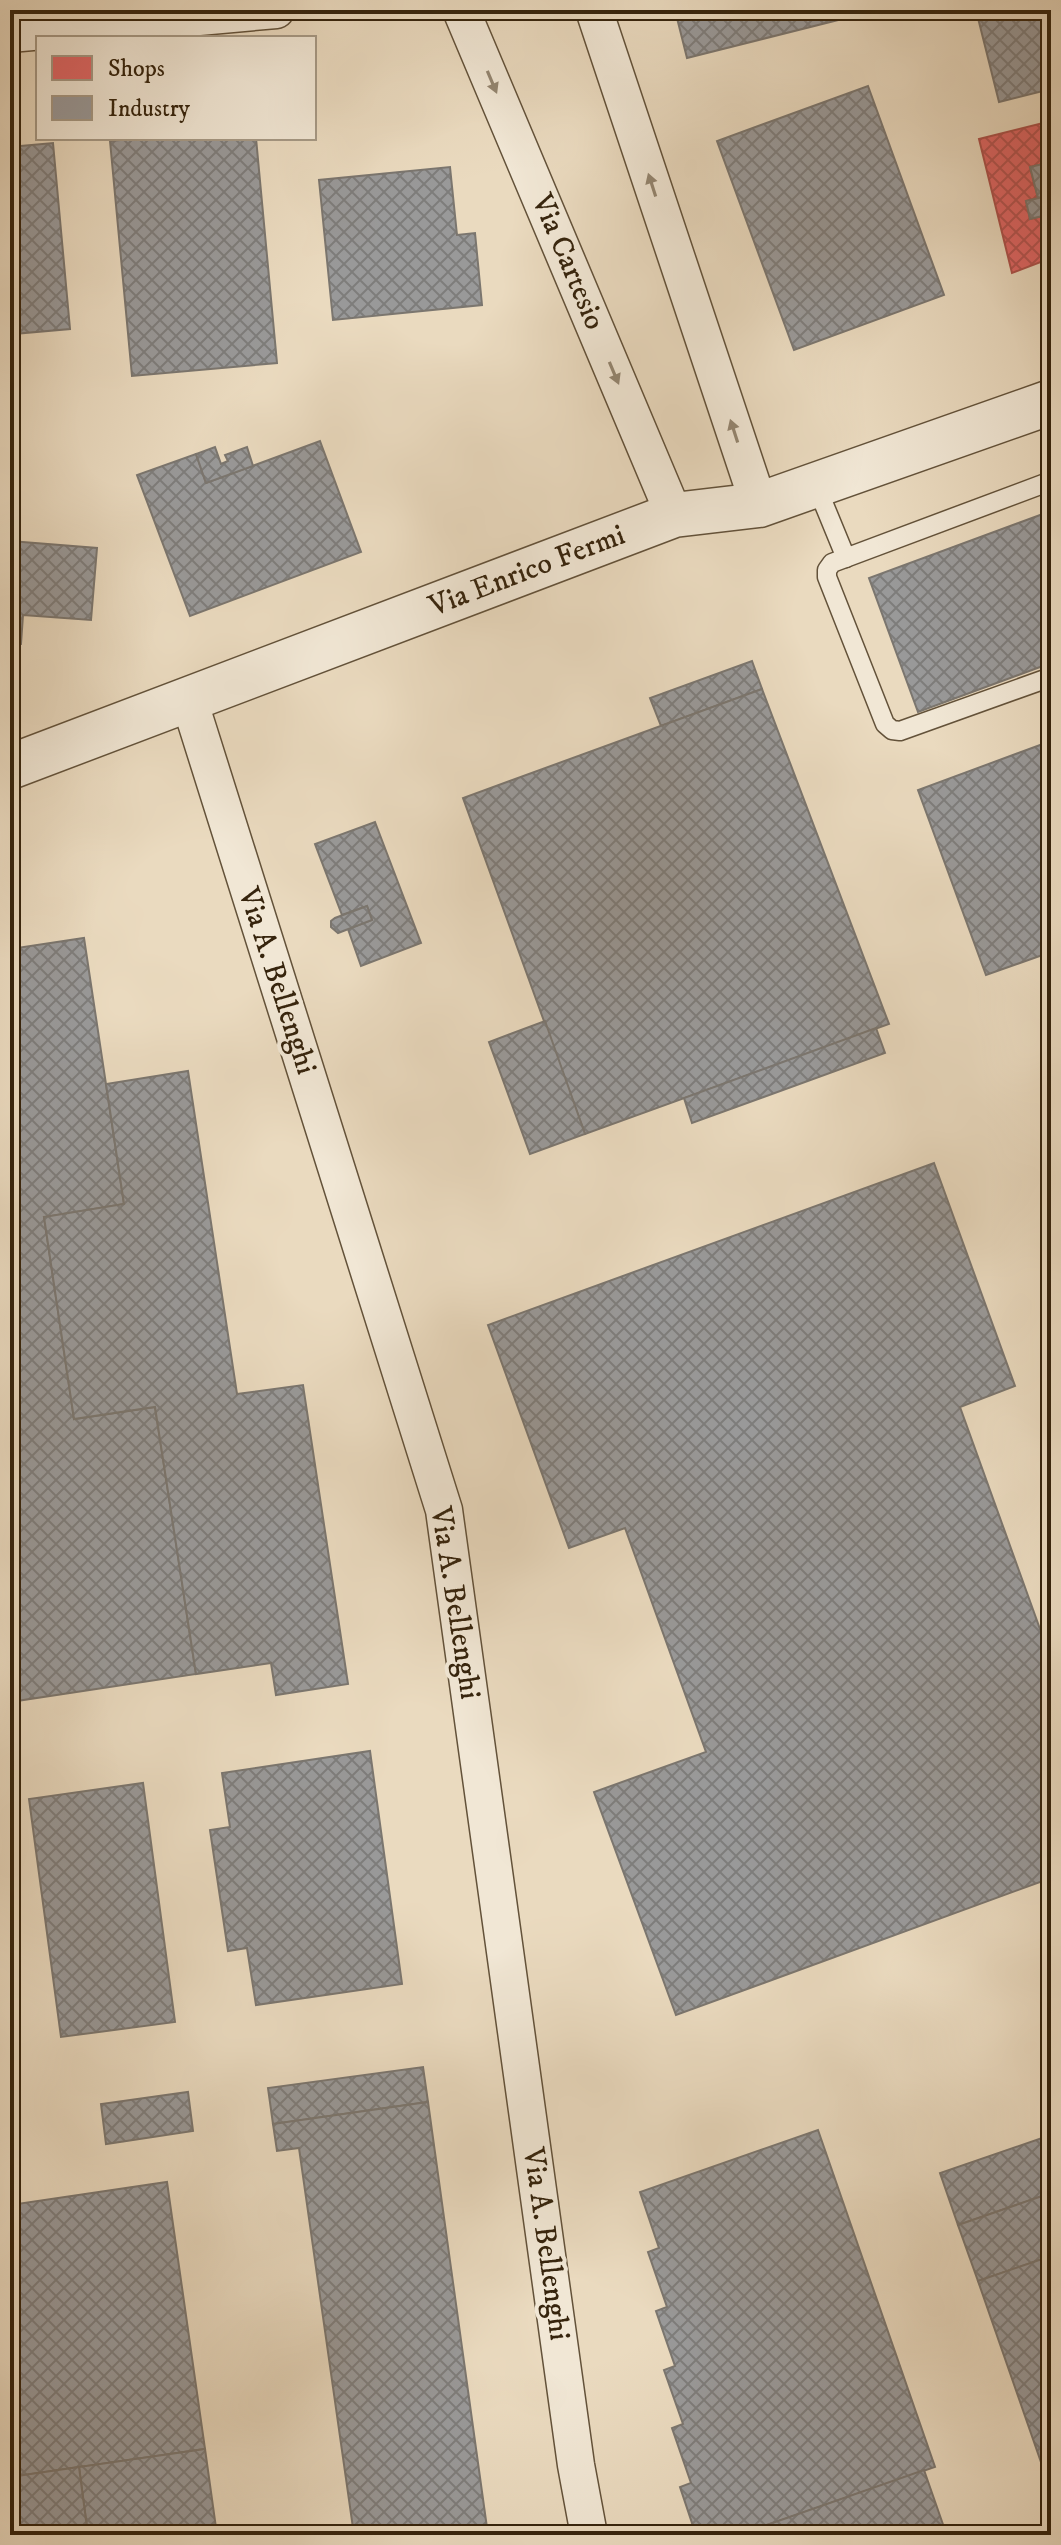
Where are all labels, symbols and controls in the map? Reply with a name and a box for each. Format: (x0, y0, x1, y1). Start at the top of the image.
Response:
legend (36, 36, 316, 140)
text: Shops (108, 54, 165, 84)
one-way arrow (485, 70, 498, 94)
text: Industry (108, 94, 191, 124)
one-way arrow (646, 172, 658, 196)
street label: Via Cartesio (522, 188, 613, 335)
one-way arrow (608, 361, 621, 385)
one-way arrow (728, 419, 740, 443)
street label: Via Enrico Fermi (423, 517, 630, 626)
street label: Via A. Bellenghi (229, 882, 325, 1079)
street label: Via A. Bellenghi (421, 1503, 488, 1702)
street label: Via A. Bellenghi (514, 2144, 578, 2343)

